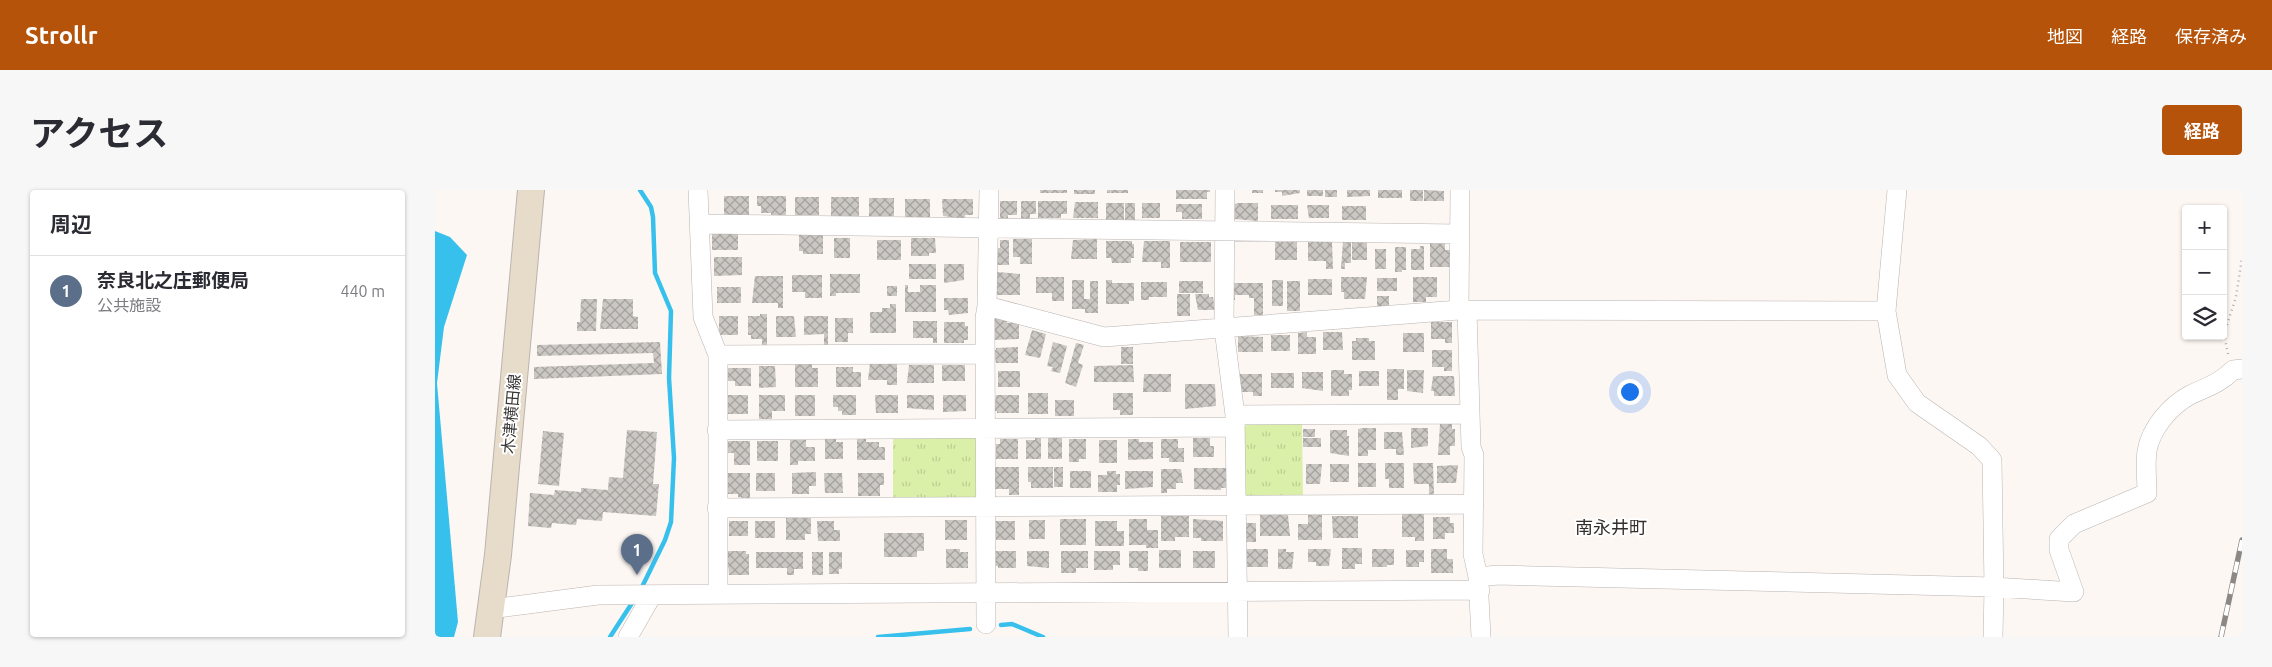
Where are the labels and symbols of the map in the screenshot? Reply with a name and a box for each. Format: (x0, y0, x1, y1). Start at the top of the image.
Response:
street label: 木津横田線 (499, 373, 523, 455)
your location (1617, 379, 1643, 405)
district label: 南永井町 (1575, 517, 1647, 537)
pin: 1 (621, 534, 653, 575)

